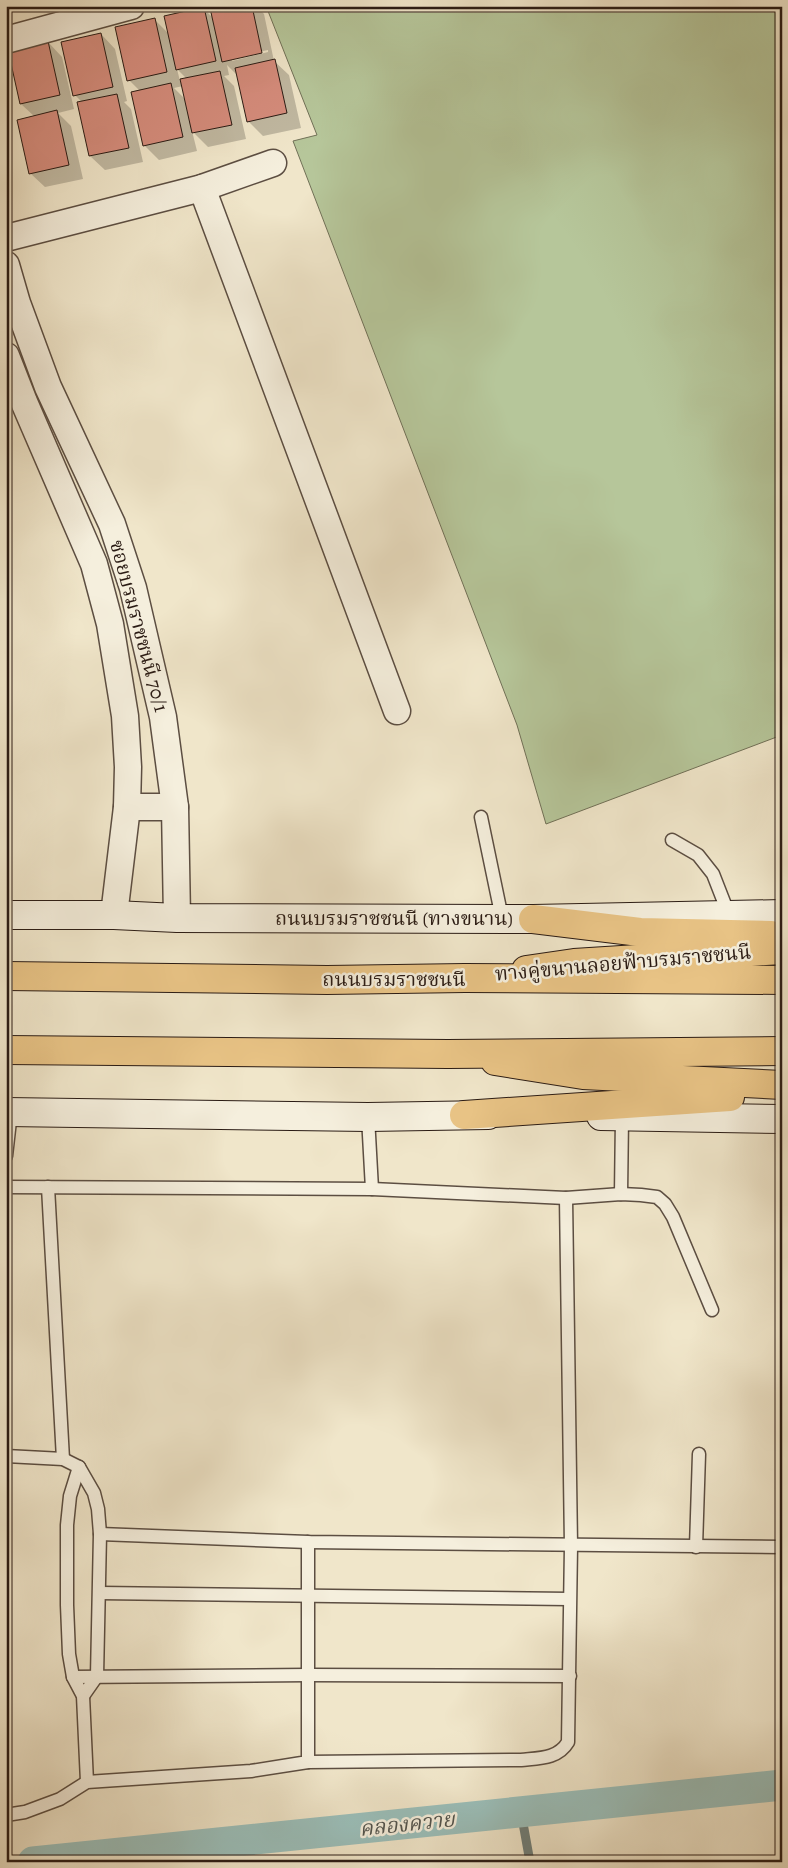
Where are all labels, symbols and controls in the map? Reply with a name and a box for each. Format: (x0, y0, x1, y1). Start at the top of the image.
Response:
street label: ซอยบรมราชชนนี 70/1 (103, 537, 175, 715)
street label: ถนนบรมราชชนนี (ทางขนาน) (275, 905, 513, 932)
street label: ทางคู่ขนานลอยฟ้าบรมราชชนนี (494, 938, 752, 988)
street label: ถนนบรมราชชนนี (322, 966, 466, 993)
water label: คลองควาย (358, 1805, 457, 1843)

